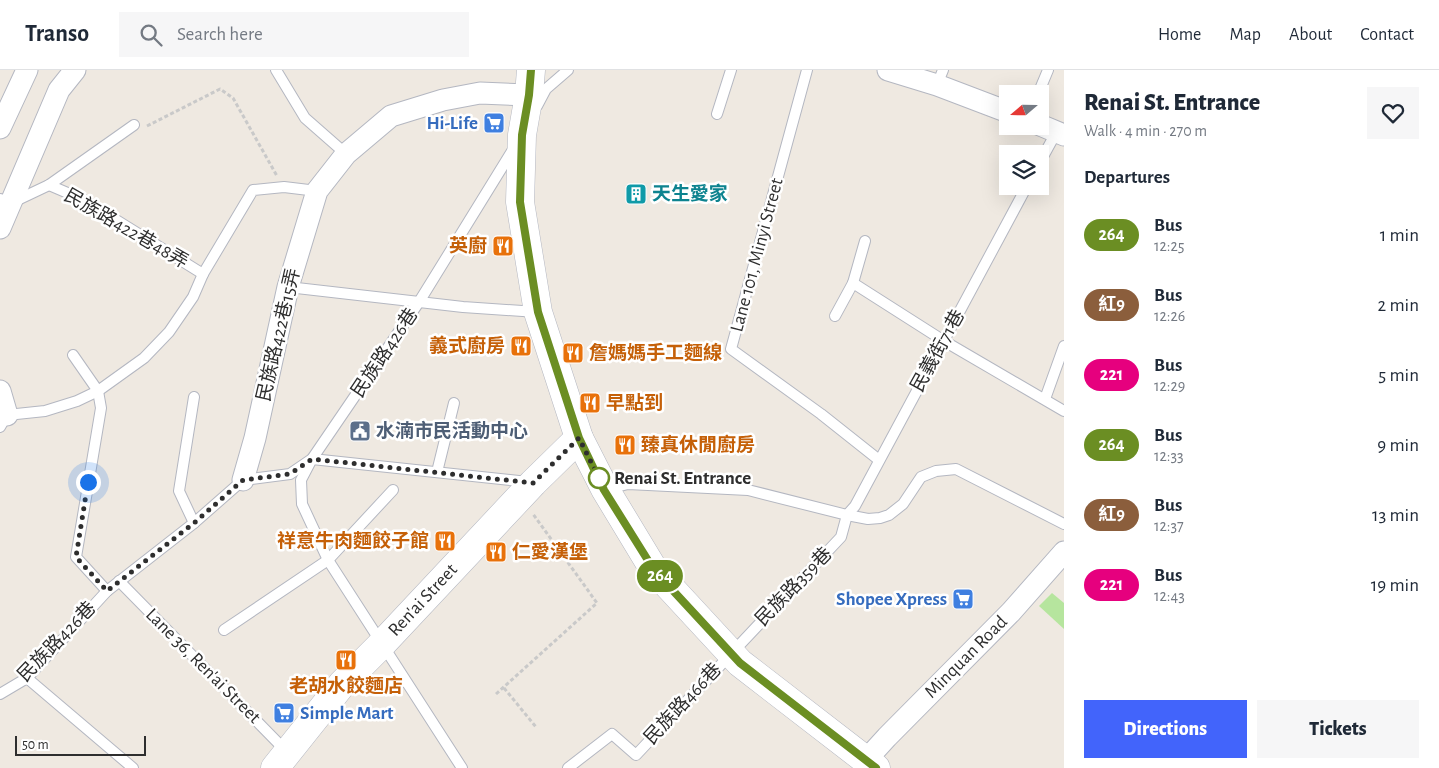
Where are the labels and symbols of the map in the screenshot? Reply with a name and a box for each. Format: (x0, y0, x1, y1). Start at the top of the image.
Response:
north arrow (999, 85, 1049, 135)
supermarket icon: Hi-Life (482, 111, 506, 135)
place label: Hi-Life (426, 114, 478, 133)
street label: Lane 101, Minyi Street (727, 176, 787, 334)
building icon: 天生愛家 (624, 182, 648, 206)
place label: 天生愛家 (652, 183, 728, 204)
street label: 民族路422巷48弄 (61, 184, 192, 272)
restaurant icon: 英廚 (491, 234, 515, 258)
place label: 英廚 (449, 235, 487, 256)
street label: 民族路422巷15弄 (253, 266, 304, 403)
street label: 民族路426巷 (347, 304, 422, 401)
street label: 民義街71巷 (906, 306, 968, 395)
restaurant icon: 義式廚房 (509, 334, 533, 358)
place label: 義式廚房 (429, 335, 505, 356)
restaurant icon: 詹媽媽手工麵線 (561, 341, 585, 365)
place label: 詹媽媽手工麵線 (589, 342, 722, 363)
restaurant icon: 早點到 (578, 391, 602, 415)
place label: 早點到 (606, 393, 663, 413)
public building icon: 水湳市民活動中心 (348, 419, 372, 443)
place label: 水湳市民活動中心 (376, 420, 528, 441)
restaurant icon: 臻真休閒廚房 (613, 433, 637, 457)
place label: 臻真休閒廚房 (641, 434, 755, 455)
marker: Renai St. Entrance (588, 467, 610, 489)
place label: Renai St. Entrance (614, 469, 751, 488)
your location (76, 470, 101, 495)
restaurant icon: 祥意牛肉麵餃子館 (433, 529, 457, 553)
place label: 祥意牛肉麵餃子館 (277, 530, 429, 551)
restaurant icon: 仁愛漢堡 (484, 540, 508, 564)
place label: 仁愛漢堡 (512, 541, 588, 562)
street label: 民族路359巷 (751, 543, 836, 630)
street label: Ren'ai Street (385, 560, 461, 640)
line badge: 264 (631, 560, 689, 592)
supermarket icon: Shopee Xpress (951, 587, 975, 611)
place label: Shopee Xpress (836, 590, 947, 609)
street label: 民族路426巷 (13, 597, 100, 686)
street label: Lane 36, Ren'ai Street (142, 605, 264, 727)
street label: Minquan Road (921, 612, 1011, 702)
restaurant icon: 老胡水餃麵店 (334, 648, 358, 672)
street label: 民族路466巷 (639, 658, 725, 748)
place label: 老胡水餃麵店 (289, 675, 403, 696)
supermarket icon: Simple Mart (272, 701, 296, 725)
place label: Simple Mart (300, 704, 394, 723)
scale bar (15, 733, 146, 756)

